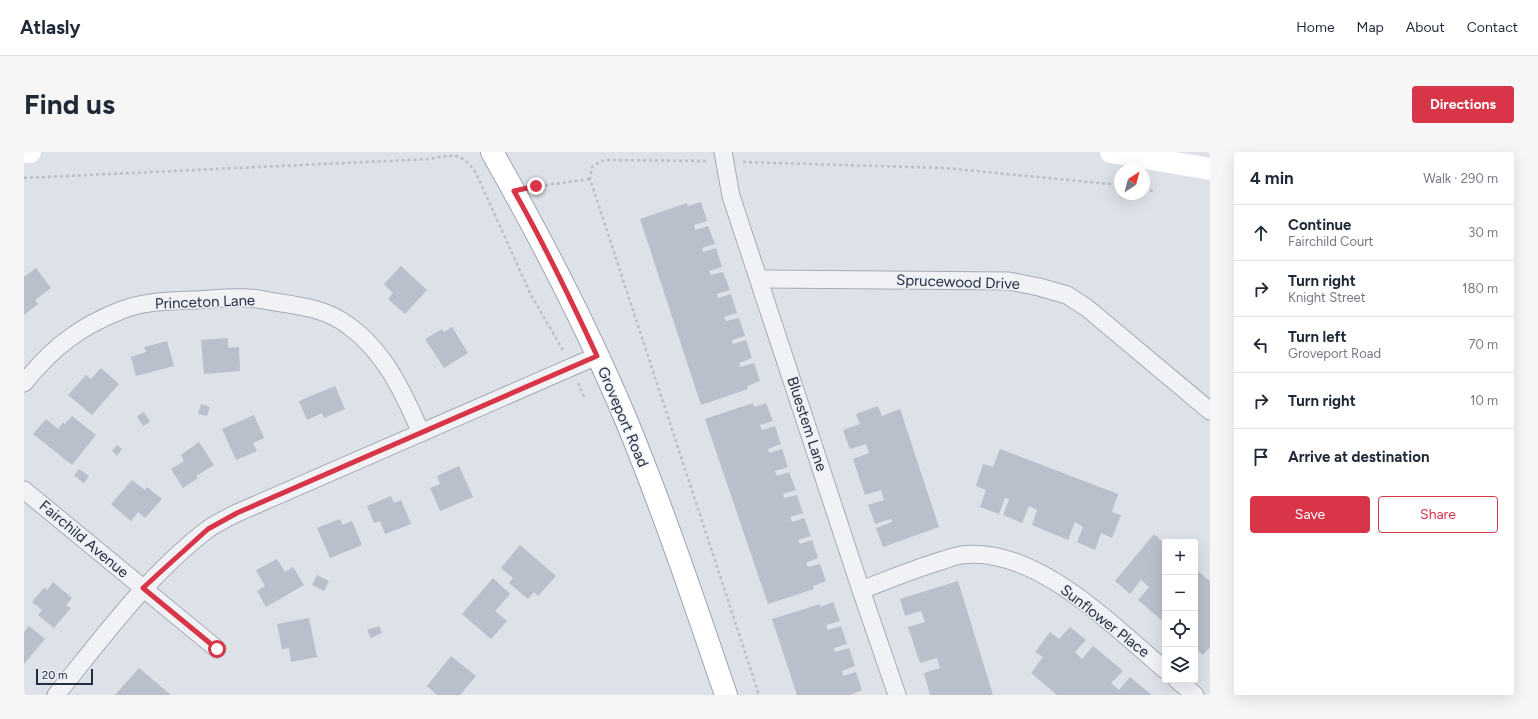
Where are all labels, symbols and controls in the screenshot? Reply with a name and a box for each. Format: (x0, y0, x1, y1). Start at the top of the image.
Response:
text: Atlasly (20, 16, 80, 39)
text: Home (1296, 19, 1335, 36)
text: Map (1357, 19, 1384, 36)
text: About (1406, 19, 1445, 36)
text: Contact (1467, 19, 1518, 36)
button: Directions (1412, 86, 1514, 123)
text: Find us (24, 87, 115, 121)
north arrow (1114, 164, 1150, 200)
text: 4 min (1250, 168, 1294, 188)
text: Walk · 290 m (1423, 171, 1498, 186)
route end (527, 177, 545, 195)
text: Continue (1288, 216, 1351, 234)
icon: ahead (1250, 222, 1272, 244)
text: 30 m (1468, 225, 1498, 240)
text: Fairchild Court (1288, 234, 1374, 249)
street label: Sprucewood Drive (896, 271, 1020, 293)
text: Turn right (1288, 272, 1356, 290)
icon: right (1250, 278, 1272, 300)
text: 180 m (1462, 281, 1498, 296)
text: Knight Street (1288, 290, 1366, 305)
street label: Princeton Lane (155, 291, 255, 313)
text: Turn left (1288, 328, 1346, 346)
icon: left (1250, 334, 1272, 356)
text: 70 m (1468, 337, 1498, 352)
text: Groveport Road (1288, 346, 1381, 361)
street label: Groveport Road (594, 364, 652, 470)
street label: Bluestem Lane (783, 374, 831, 474)
icon: right (1250, 390, 1272, 412)
text: Turn right (1288, 392, 1356, 410)
text: 10 m (1470, 393, 1498, 408)
icon: arrive (1250, 446, 1272, 468)
text: Arrive at destination (1288, 448, 1429, 466)
button: Save (1250, 496, 1370, 533)
button: Share (1378, 496, 1498, 533)
street label: Fairchild Avenue (36, 497, 132, 581)
map controls (1162, 539, 1198, 683)
button: + (1162, 539, 1198, 575)
button: − (1162, 575, 1198, 611)
street label: Sunflower Place (1057, 581, 1153, 661)
button: locate (1162, 611, 1198, 647)
route start (208, 640, 226, 658)
button: layers (1162, 647, 1198, 683)
scale bar (36, 667, 93, 686)
text: 20 m (42, 669, 67, 682)

